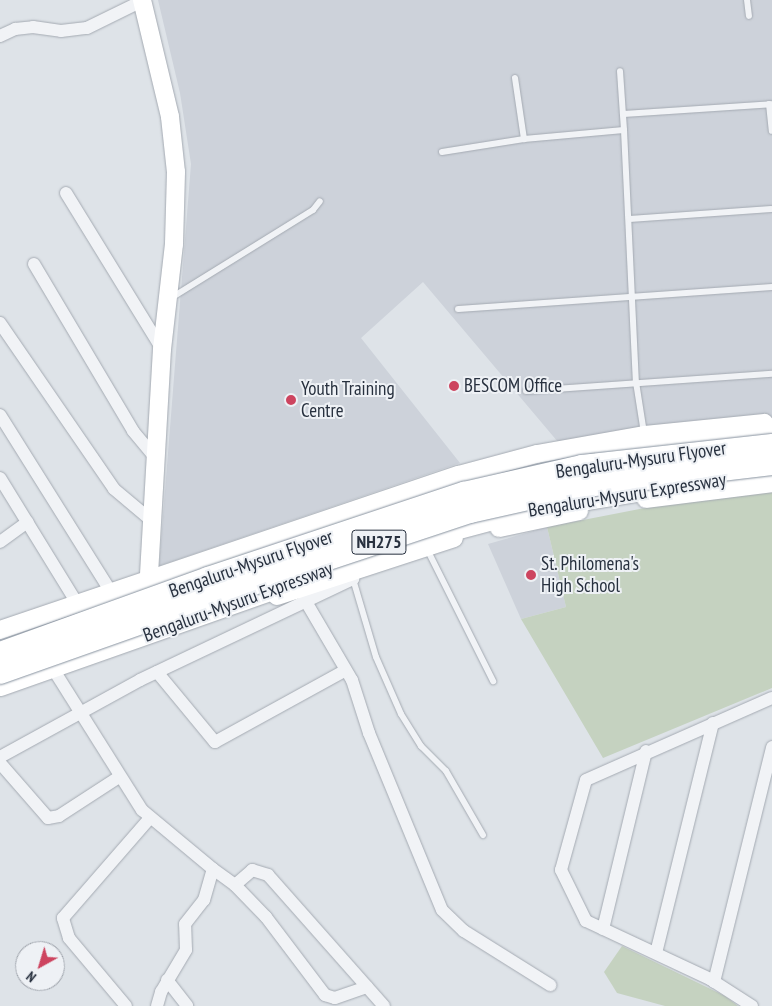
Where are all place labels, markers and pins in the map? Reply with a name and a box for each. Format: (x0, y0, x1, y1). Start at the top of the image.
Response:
place label: BESCOM Office (464, 375, 562, 397)
place label: Youth Training Centre (301, 378, 395, 422)
marker: BESCOM Office (448, 380, 460, 392)
marker: Youth Training Centre (285, 394, 297, 406)
place label: St. Philomena's High School (541, 553, 640, 597)
marker: St. Philomena's High School (525, 569, 537, 581)

